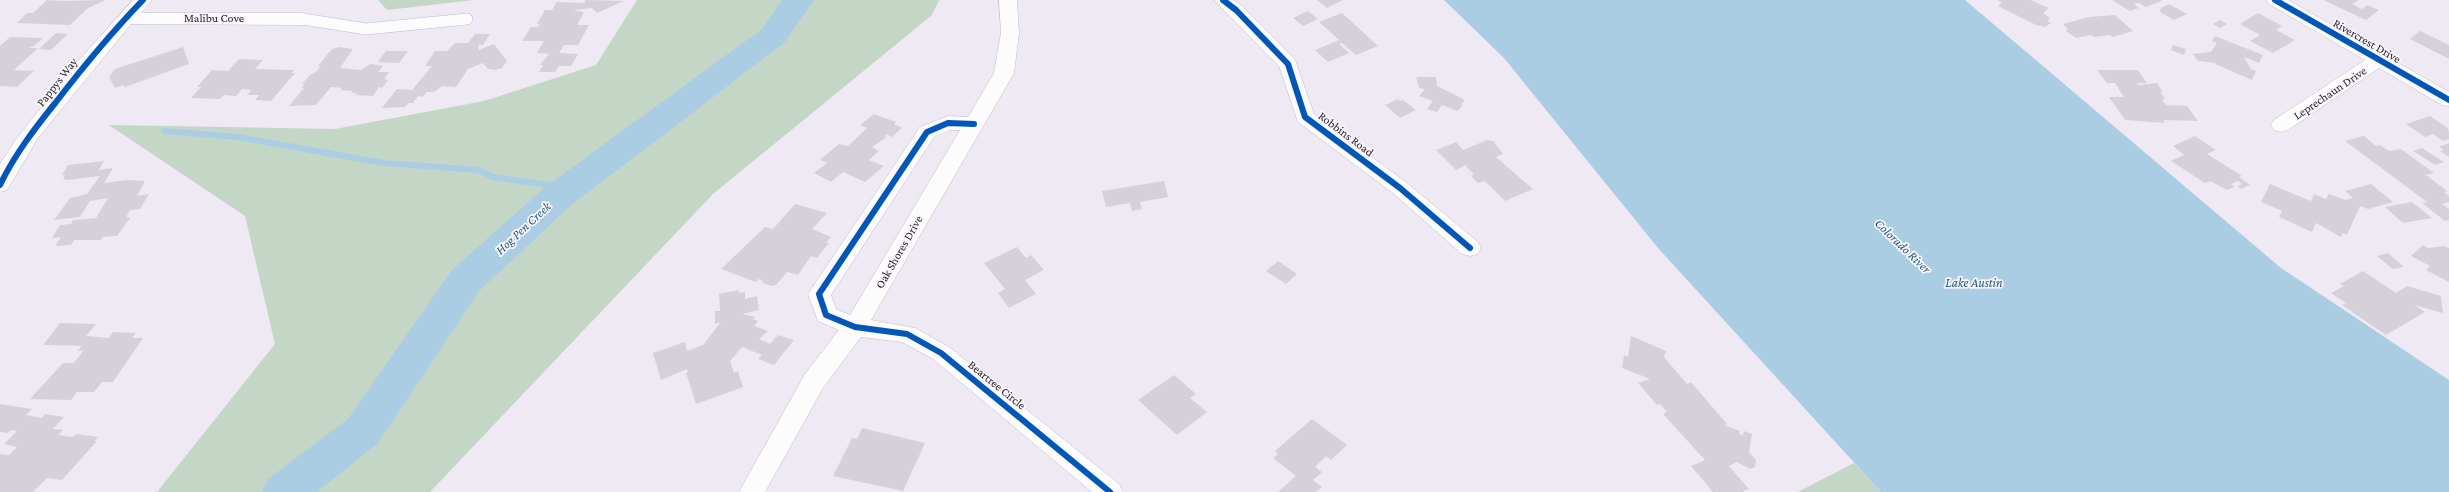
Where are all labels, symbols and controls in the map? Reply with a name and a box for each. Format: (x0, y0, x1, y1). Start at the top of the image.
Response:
street label: Malibu Cove (184, 11, 244, 25)
street label: Rivercrest Drive (2331, 16, 2403, 66)
street label: Pappys Way (34, 55, 81, 109)
street label: Leprechaun Drive (2291, 63, 2369, 123)
street label: Robbins Road (1316, 109, 1377, 160)
water label: Hog Pen Creek (492, 198, 555, 257)
street label: Oak Shores Drive (872, 213, 926, 291)
water label: Colorado River (1872, 216, 1934, 277)
water label: Lake Austin (1945, 275, 2003, 290)
street label: Beartree Circle (965, 358, 1029, 412)

